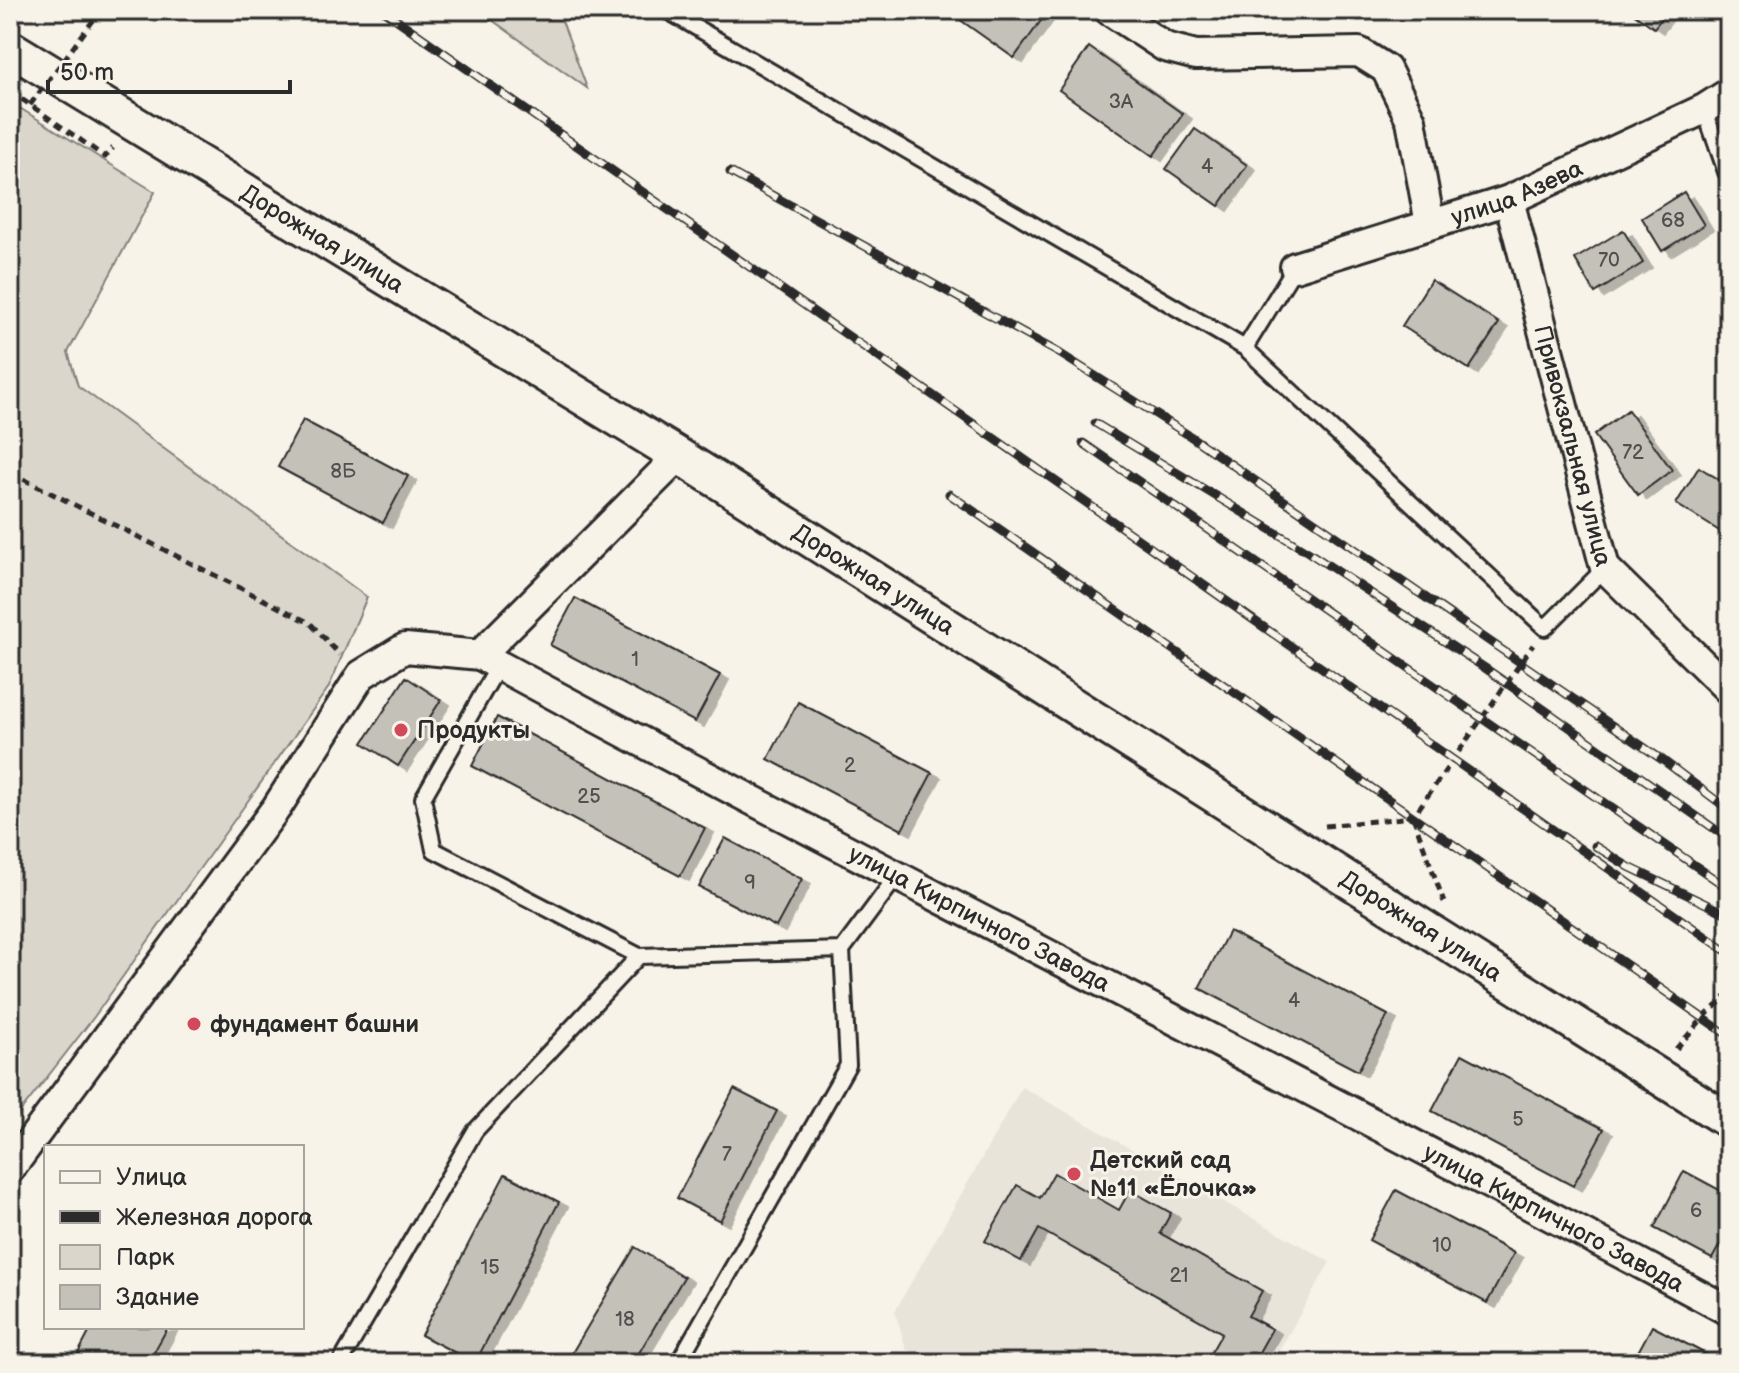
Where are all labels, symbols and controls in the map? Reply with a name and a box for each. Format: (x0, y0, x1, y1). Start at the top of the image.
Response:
scale bar (48, 44, 290, 94)
text: 50 m (60, 58, 114, 87)
house number: 3А (1109, 90, 1134, 114)
street label: улица Азева (1448, 153, 1587, 232)
house number: 4 (1201, 155, 1213, 179)
street label: Дорожная улица (236, 178, 409, 299)
house number: 68 (1661, 209, 1685, 233)
house number: 70 (1598, 249, 1620, 273)
street label: Привокзальная улица (1528, 322, 1618, 569)
house number: 72 (1622, 441, 1644, 465)
house number: 8Б (330, 460, 356, 484)
street label: Дорожная улица (787, 517, 960, 641)
house number: 1 (631, 648, 639, 672)
place label: Продукты (417, 716, 530, 745)
marker: Продукты (392, 721, 410, 739)
house number: 2 (844, 754, 856, 778)
house number: 25 (577, 785, 601, 809)
street label: улица Кирпичного Завода (844, 839, 1115, 998)
street label: Дорожная улица (1335, 864, 1507, 988)
house number: 9 (744, 871, 756, 895)
house number: 4 (1288, 989, 1300, 1013)
place label: фундамент башни (210, 1010, 419, 1039)
marker: фундамент башни (185, 1015, 203, 1033)
house number: 5 (1512, 1108, 1524, 1132)
street label: улица Кирпичного Завода (1419, 1137, 1689, 1299)
house number: 7 (722, 1143, 732, 1167)
legend (44, 1145, 304, 1329)
place label: Детский сад №11 «Ёлочка» (1090, 1146, 1257, 1203)
text: Улица (116, 1163, 187, 1192)
marker: Детский сад №11 «Ёлочка» (1065, 1165, 1083, 1183)
house number: 6 (1690, 1199, 1702, 1223)
text: Железная дорога (116, 1203, 313, 1232)
house number: 10 (1432, 1234, 1452, 1258)
text: Парк (116, 1243, 175, 1272)
house number: 15 (480, 1256, 500, 1280)
house number: 21 (1169, 1264, 1189, 1288)
text: Здание (116, 1283, 199, 1312)
house number: 18 (615, 1308, 635, 1332)

